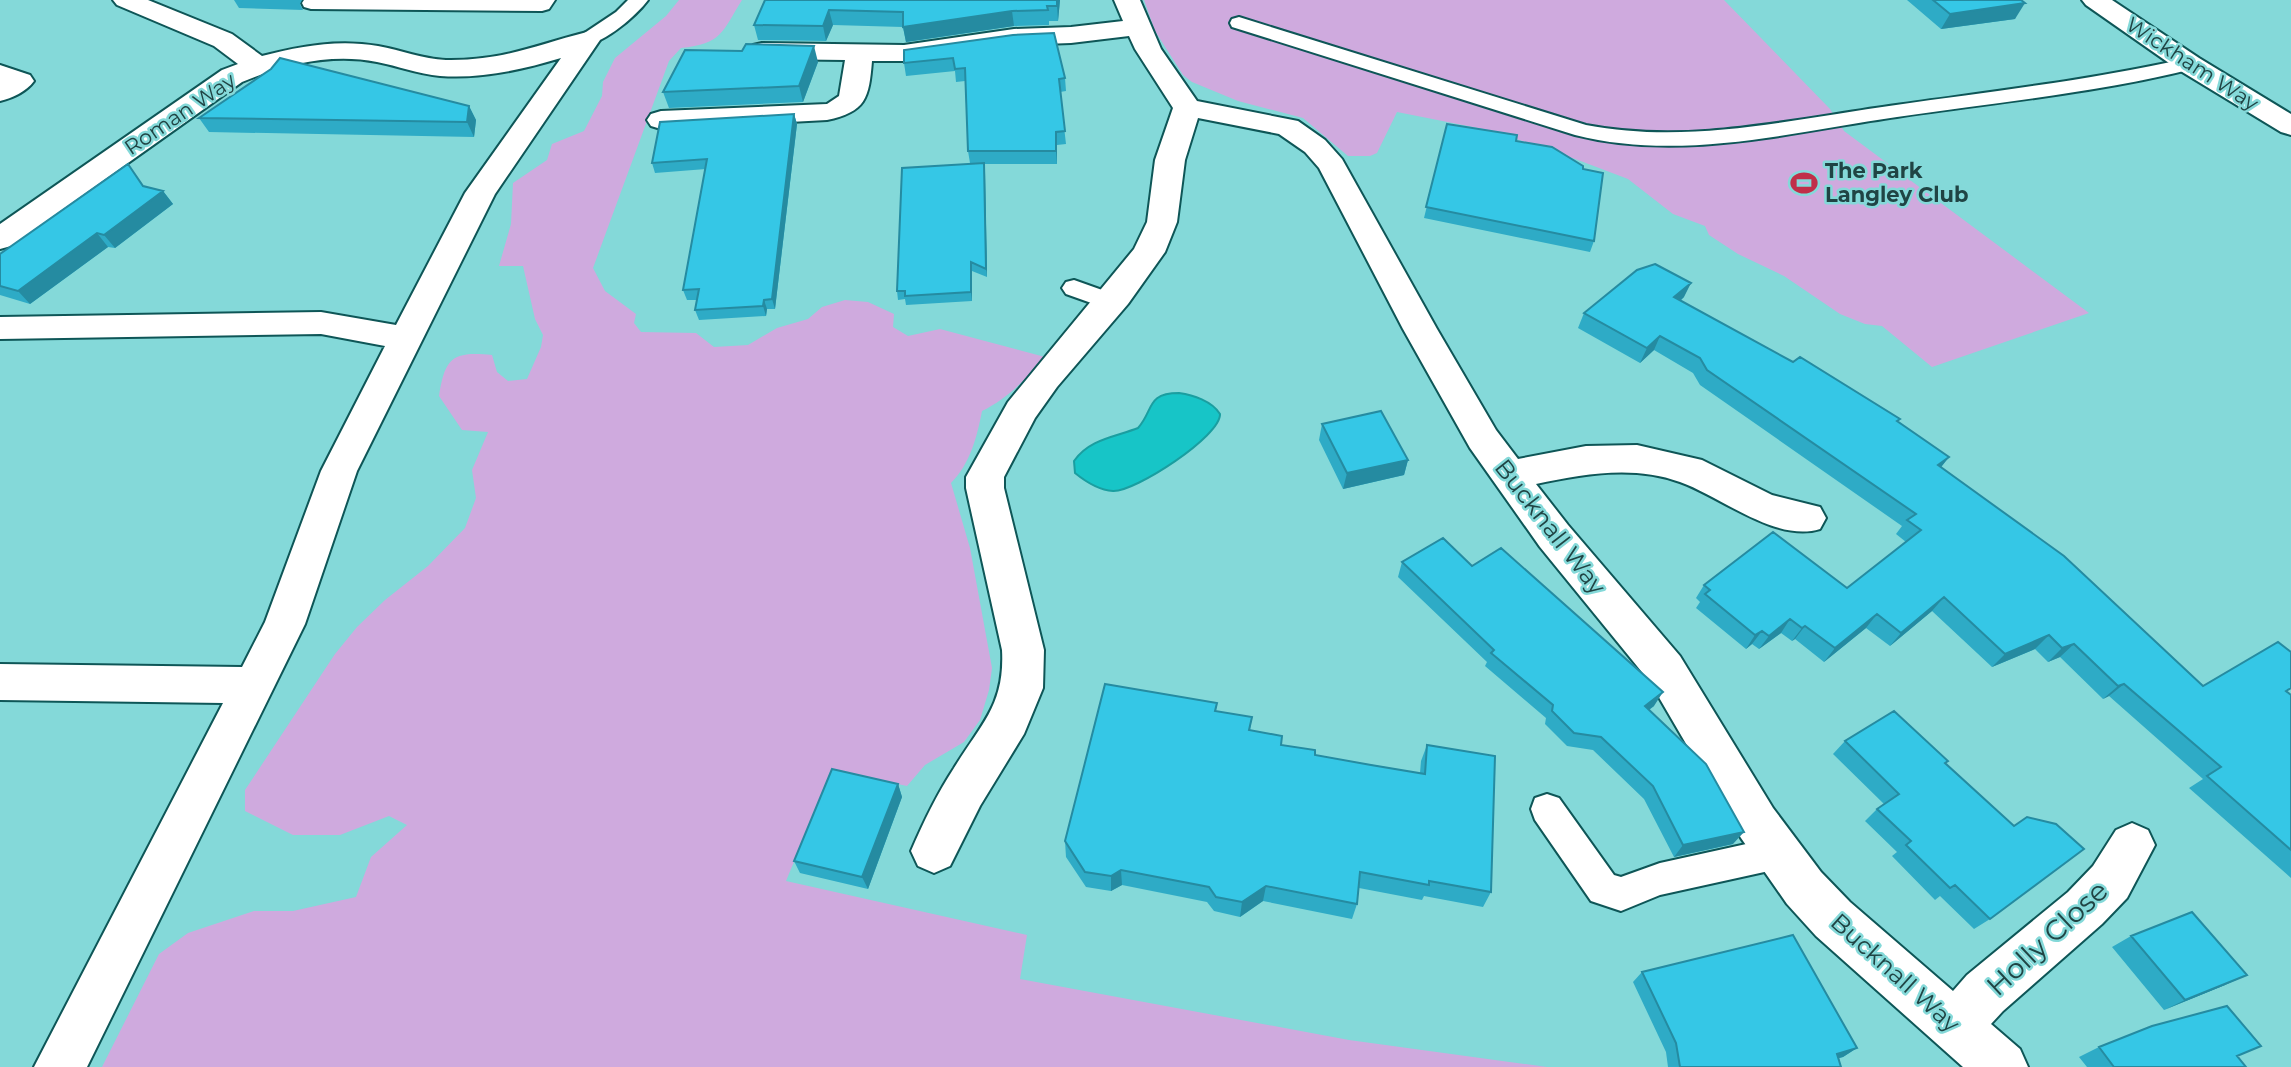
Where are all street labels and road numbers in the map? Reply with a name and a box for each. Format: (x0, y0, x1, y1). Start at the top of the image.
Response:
street label: Wickham Way (2121, 12, 2264, 116)
street label: Roman Way (120, 67, 240, 160)
street label: Bucknall Way (1489, 453, 1612, 600)
street label: Holly Close (1979, 873, 2115, 1003)
street label: Bucknall Way (1825, 907, 1966, 1038)

